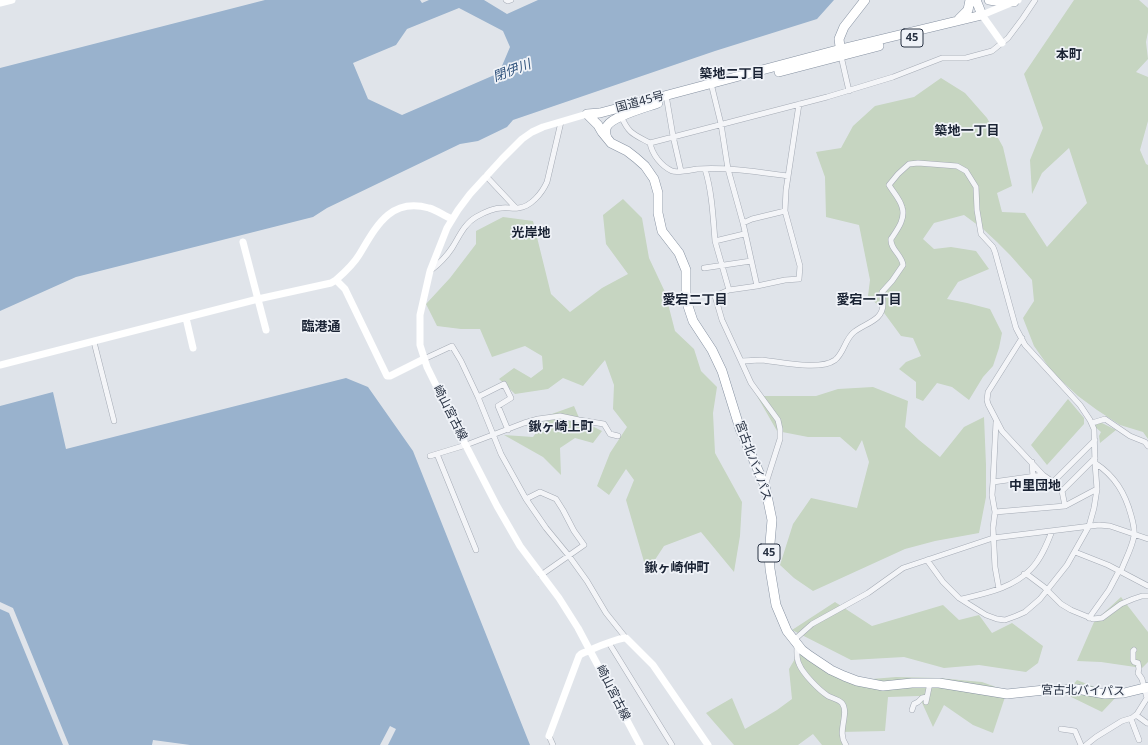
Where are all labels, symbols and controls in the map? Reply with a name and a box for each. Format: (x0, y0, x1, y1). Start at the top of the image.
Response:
road number: 45 (901, 29, 923, 47)
district label: 本町 (1056, 47, 1082, 63)
water label: 閉伊川 (491, 57, 533, 85)
district label: 築地二丁目 (700, 66, 764, 82)
street label: 国道45号 (614, 89, 666, 115)
district label: 築地一丁目 (935, 123, 999, 139)
district label: 光岸地 (512, 225, 550, 241)
district label: 愛宕二丁目 (663, 292, 727, 308)
district label: 愛宕一丁目 (837, 292, 901, 308)
district label: 臨港通 (302, 319, 340, 335)
street label: 崎山宮古線 (430, 383, 470, 443)
district label: 鍬ヶ崎上町 (529, 419, 593, 435)
street label: 宮古北バイパス (732, 419, 774, 503)
district label: 中里団地 (1009, 478, 1061, 494)
road number: 45 (758, 544, 780, 562)
district label: 鍬ヶ崎仲町 (645, 560, 709, 576)
street label: 崎山宮古線 (593, 663, 633, 723)
street label: 宮古北バイパス (1041, 683, 1125, 699)

